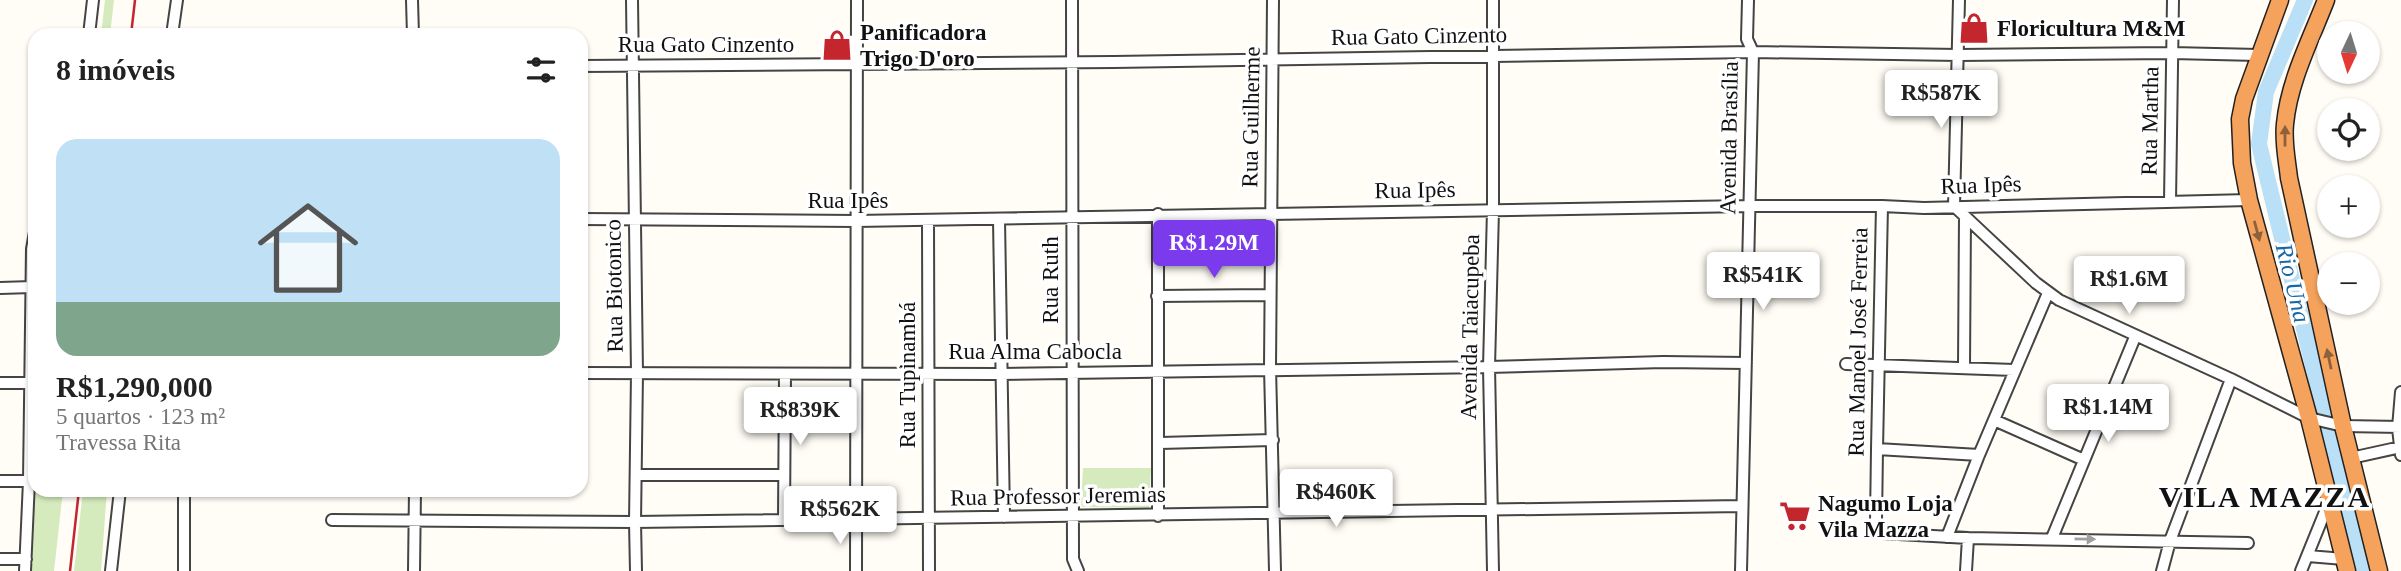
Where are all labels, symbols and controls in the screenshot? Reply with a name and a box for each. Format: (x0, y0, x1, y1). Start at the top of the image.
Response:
shop icon: Floricultura M&M (1957, 11, 1991, 45)
place label: Floricultura M&M (1997, 16, 2186, 41)
place label: Panificadora Trigo D'oro (860, 20, 987, 71)
north arrow (2317, 21, 2380, 84)
map controls (2317, 21, 2380, 315)
street label: Rua Gato Cinzento (1331, 22, 1507, 50)
shop icon: Panificadora Trigo D'oro (820, 28, 854, 62)
street label: Rua Gato Cinzento (618, 32, 794, 57)
street label: Rua Guilherme (1237, 46, 1265, 188)
icon: filters (522, 51, 560, 89)
text: 8 imóveis (56, 53, 175, 86)
street label: Avenida Brasília (1715, 61, 1743, 215)
street label: Rua Martha (2137, 66, 2163, 176)
pin: R$587K (1884, 71, 1998, 130)
text: R$587K (1901, 80, 1981, 105)
button: locate (2317, 98, 2380, 161)
one-way arrow (2279, 125, 2291, 147)
street label: Rua Ipês (1940, 171, 2022, 199)
button: + (2317, 175, 2380, 238)
street label: Rua Ipês (1374, 177, 1456, 203)
icon: home (245, 185, 371, 311)
street label: Rua Ipês (807, 188, 889, 213)
street label: Rua Biotonico (600, 219, 628, 353)
pin: R$1.29M (1149, 220, 1279, 280)
one-way arrow (2252, 220, 2263, 242)
street label: Rua Manoel José Ferreia (1844, 227, 1872, 457)
text: R$1.29M (1169, 230, 1259, 255)
street label: Avenida Taiacupeba (1456, 234, 1484, 420)
street label: Rua Ruth (1038, 236, 1063, 324)
water label: Rio Una (2270, 240, 2315, 325)
pin: R$541K (1706, 252, 1820, 312)
button: − (2317, 252, 2380, 315)
pin: R$1.6M (2072, 256, 2186, 316)
text: R$541K (1723, 262, 1803, 287)
text: R$1.6M (2090, 266, 2168, 291)
street label: Rua Tupinambá (895, 302, 920, 448)
street label: Rua Alma Cabocla (948, 339, 1122, 364)
one-way arrow (2324, 348, 2335, 370)
text: R$1,290,000 (56, 370, 213, 403)
pin: R$1.14M (2043, 384, 2173, 444)
pin: R$839K (743, 388, 857, 447)
text: R$1.14M (2063, 394, 2153, 419)
text: R$839K (760, 397, 840, 422)
text: 5 quartos · 123 m² (56, 404, 225, 429)
text: Travessa Rita (56, 430, 181, 455)
pin: R$460K (1279, 470, 1393, 529)
text: R$460K (1296, 479, 1376, 504)
district label: VILA MAZZA (2159, 480, 2371, 513)
street label: Rua Professor Jeremias (950, 482, 1166, 510)
pin: R$562K (783, 486, 897, 546)
place label: Nagumo Loja Vila Mazza (1818, 491, 1953, 542)
text: R$562K (800, 496, 880, 521)
supermarket icon: Nagumo Loja Vila Mazza (1778, 499, 1812, 533)
one-way arrow (2074, 533, 2096, 544)

